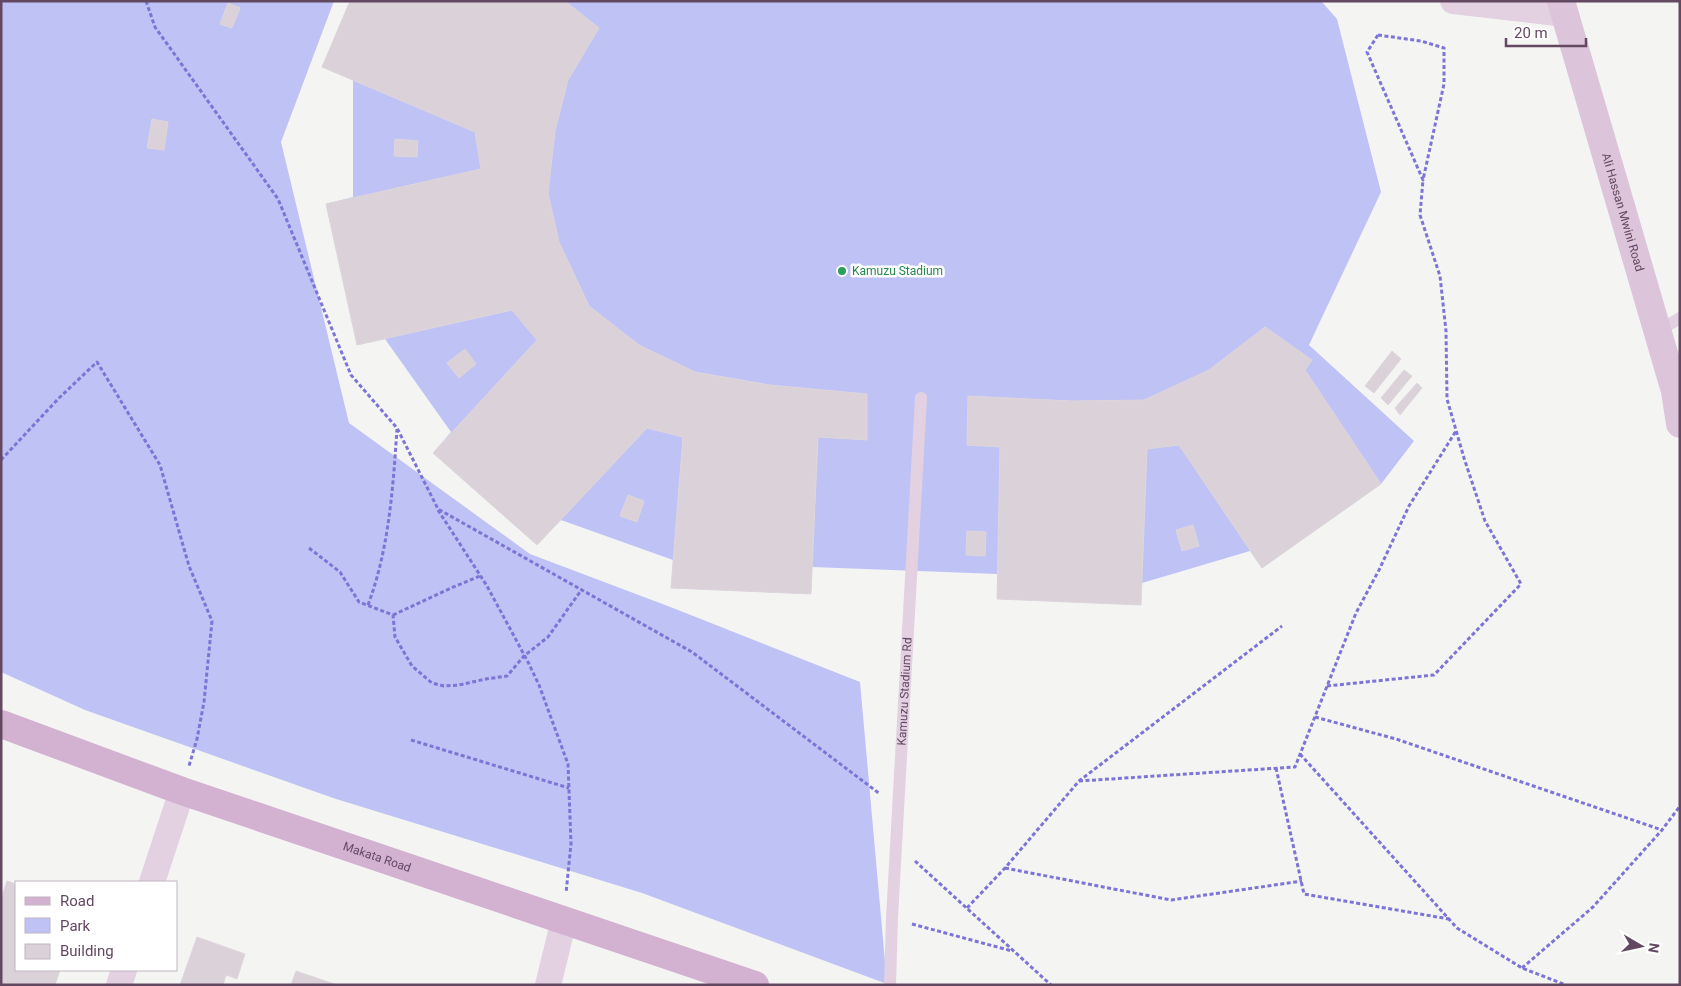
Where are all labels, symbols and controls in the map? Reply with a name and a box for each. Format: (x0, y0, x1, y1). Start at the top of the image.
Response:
scale bar (1506, 15, 1586, 47)
text: 20 m (1514, 24, 1548, 42)
street label: Ali Hassan Mwini Road (1599, 151, 1647, 273)
place label: Kamuzu Stadium (852, 264, 943, 278)
marker: Kamuzu Stadium (836, 265, 848, 277)
street label: Kamuzu Stadium Rd (895, 637, 915, 746)
street label: Makata Road (341, 839, 413, 875)
legend (15, 881, 178, 971)
text: Road (60, 892, 94, 910)
text: Park (60, 917, 91, 935)
north arrow (1616, 921, 1666, 971)
text: Building (60, 942, 114, 960)
text: N (1645, 942, 1663, 954)

